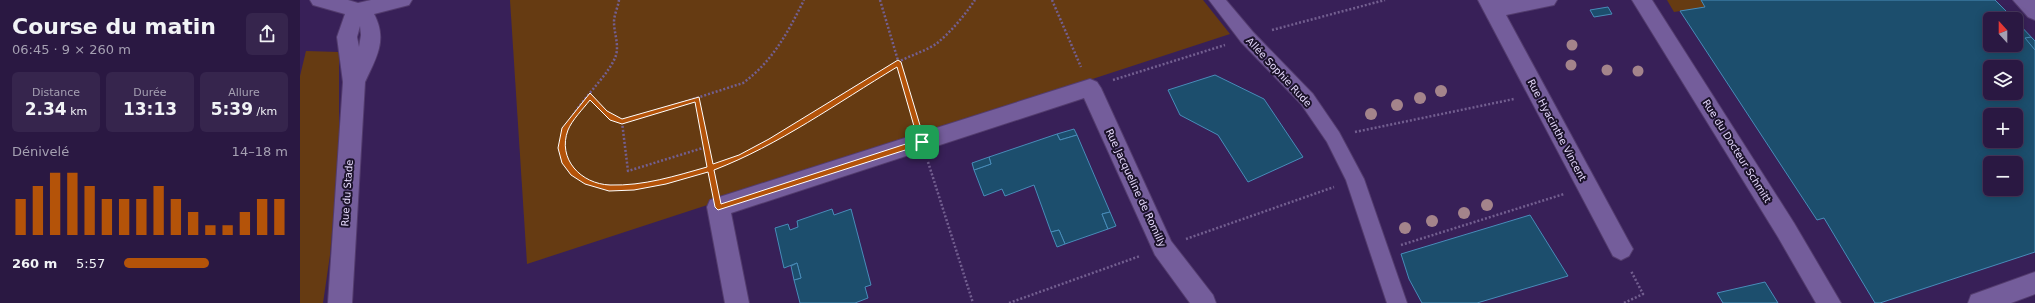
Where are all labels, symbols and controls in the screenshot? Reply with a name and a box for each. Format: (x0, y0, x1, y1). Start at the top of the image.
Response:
north arrow (1983, 12, 2023, 52)
map controls (1983, 12, 2023, 196)
button: share (246, 13, 288, 55)
text: Course du matin (12, 14, 216, 39)
street label: Allée Sophie Rude (1244, 35, 1314, 109)
text: 06:45 · 9 × 260 m (12, 42, 131, 57)
button: layers (1983, 60, 2023, 100)
street label: Rue Hyacinthe Vincent (1525, 77, 1589, 183)
text: Distance (32, 86, 80, 99)
text: Durée (133, 86, 167, 99)
text: Allure (228, 86, 260, 99)
street label: Rue du Docteur Schmitt (1701, 97, 1773, 205)
text: 2.34 (25, 99, 67, 119)
text: 13:13 (123, 99, 177, 119)
text: 5:39 (211, 99, 253, 119)
text: km (67, 105, 87, 118)
text: /km (253, 105, 277, 118)
button: + (1983, 108, 2023, 148)
pin (905, 125, 939, 159)
street label: Rue Jacqueline de Romilly (1104, 127, 1168, 249)
icon: arrive (911, 131, 933, 153)
text: Dénivelé (12, 144, 69, 159)
text: 14–18 m (232, 144, 288, 159)
button: − (1983, 156, 2023, 196)
street label: Rue du Stade (339, 159, 355, 227)
text: 260 m (12, 256, 57, 271)
text: 5:57 (76, 256, 105, 271)

